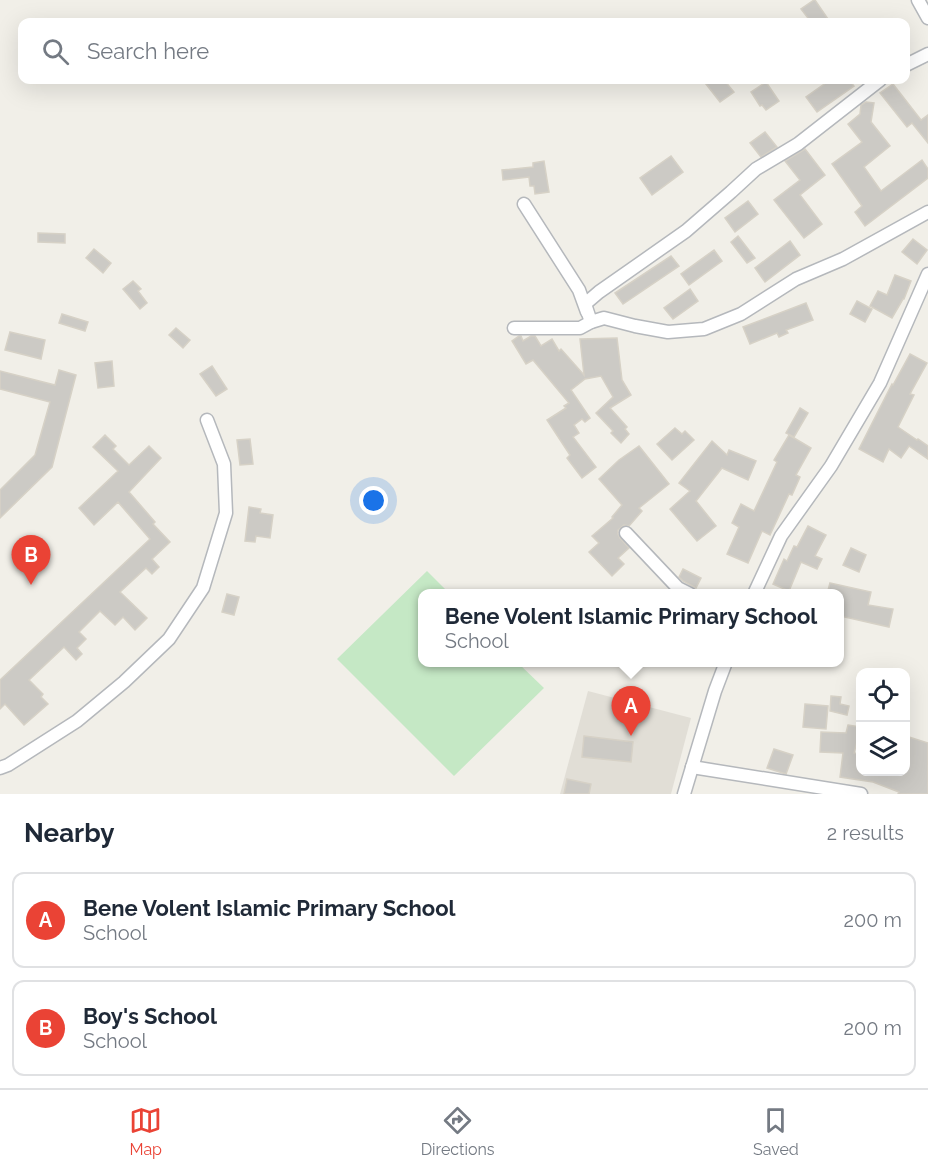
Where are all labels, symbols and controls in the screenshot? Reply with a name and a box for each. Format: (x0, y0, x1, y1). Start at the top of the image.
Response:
search box (18, 18, 910, 84)
icon: search (39, 35, 72, 68)
text: Search here (87, 38, 209, 64)
your location (359, 486, 388, 515)
pin: B (12, 536, 51, 585)
popup (418, 589, 844, 667)
text: Bene Volent Islamic Primary School (445, 603, 817, 629)
text: School (445, 629, 509, 653)
map controls (856, 668, 910, 776)
button: locate (856, 668, 910, 722)
pin: A (612, 686, 650, 736)
button: layers (856, 722, 910, 776)
text: Nearby (24, 818, 114, 848)
text: 2 results (827, 821, 904, 845)
text: Bene Volent Islamic Primary School (83, 895, 455, 921)
text: A (39, 908, 52, 932)
text: 200 m (844, 908, 902, 932)
text: School (83, 921, 147, 945)
text: Boy's School (83, 1003, 217, 1029)
text: B (39, 1016, 52, 1040)
text: 200 m (844, 1016, 902, 1040)
text: School (83, 1029, 147, 1053)
tab: Map (129, 1104, 162, 1159)
tab: Directions (421, 1104, 495, 1159)
tab: Saved (753, 1104, 799, 1159)

